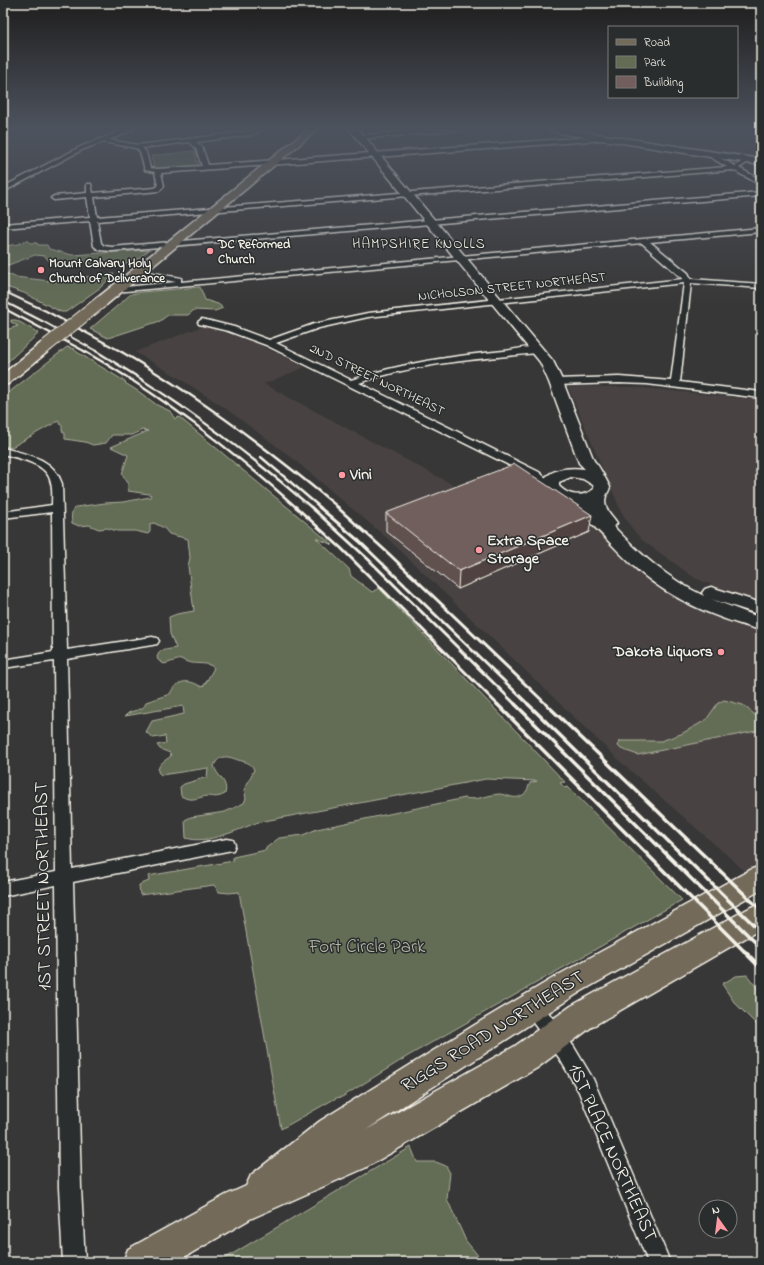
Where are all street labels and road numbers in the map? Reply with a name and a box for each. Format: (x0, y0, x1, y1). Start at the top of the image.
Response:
street label: NICHOLSON STREET NORTHEAST (417, 268, 607, 306)
street label: 2ND STREET NORTHEAST (306, 339, 448, 421)
street label: 1ST STREET NORTHEAST (29, 781, 59, 991)
street label: RIGGS ROAD NORTHEAST (396, 964, 590, 1100)
street label: 1ST PLACE NORTHEAST (561, 1060, 663, 1246)

